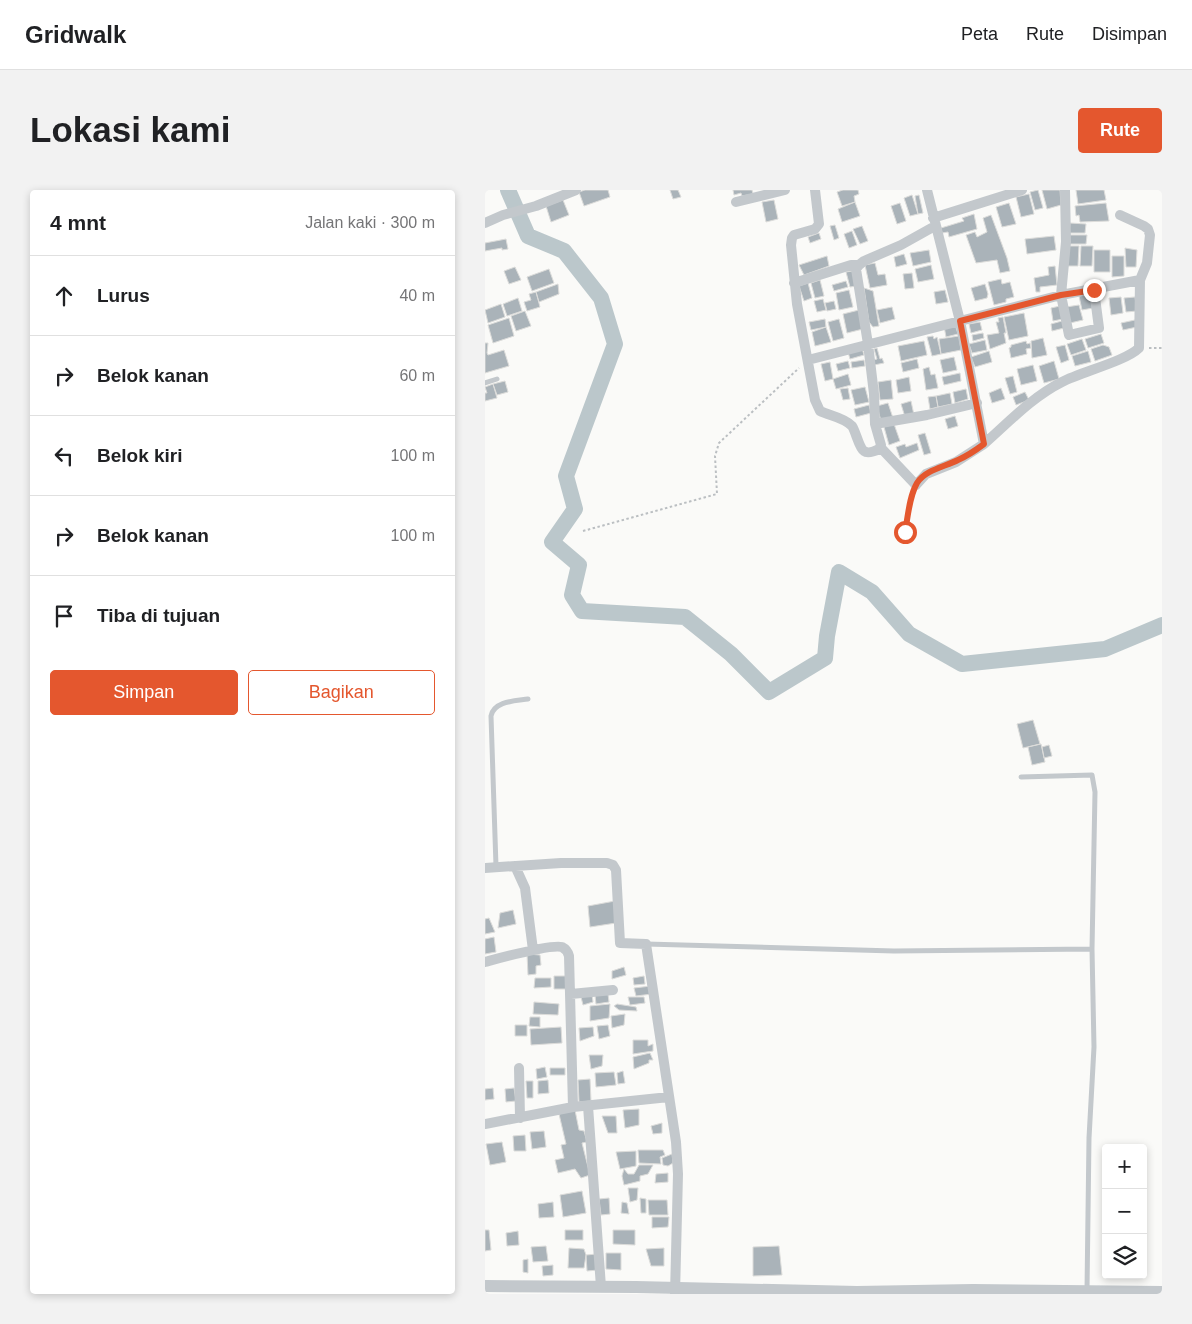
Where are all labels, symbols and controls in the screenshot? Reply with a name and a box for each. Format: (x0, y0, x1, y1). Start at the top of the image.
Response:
text: Gridwalk (25, 21, 126, 48)
text: Peta (961, 24, 998, 44)
text: Rute (1026, 24, 1064, 44)
text: Disimpan (1092, 24, 1167, 44)
button: Rute (1078, 108, 1162, 153)
text: Lokasi kami (30, 110, 230, 149)
text: 4 mnt (50, 211, 106, 234)
text: Jalan kaki · 300 m (305, 214, 435, 231)
route end (1083, 279, 1106, 302)
icon: ahead (50, 282, 78, 310)
text: Lurus (97, 285, 150, 306)
text: 40 m (399, 287, 435, 304)
icon: right (50, 362, 78, 390)
text: Belok kanan (97, 365, 209, 386)
text: 60 m (399, 367, 435, 384)
icon: left (50, 442, 78, 470)
text: Belok kiri (97, 445, 183, 466)
text: 100 m (391, 447, 435, 464)
route start (894, 521, 917, 544)
icon: right (50, 522, 78, 550)
text: Belok kanan (97, 525, 209, 546)
text: 100 m (391, 527, 435, 544)
icon: arrive (50, 602, 78, 630)
text: Tiba di tujuan (97, 605, 220, 626)
button: Simpan (50, 670, 238, 715)
button: Bagikan (248, 670, 435, 715)
map controls (1102, 1144, 1147, 1279)
button: + (1102, 1144, 1147, 1189)
button: − (1102, 1189, 1147, 1234)
button: layers (1102, 1234, 1147, 1279)

